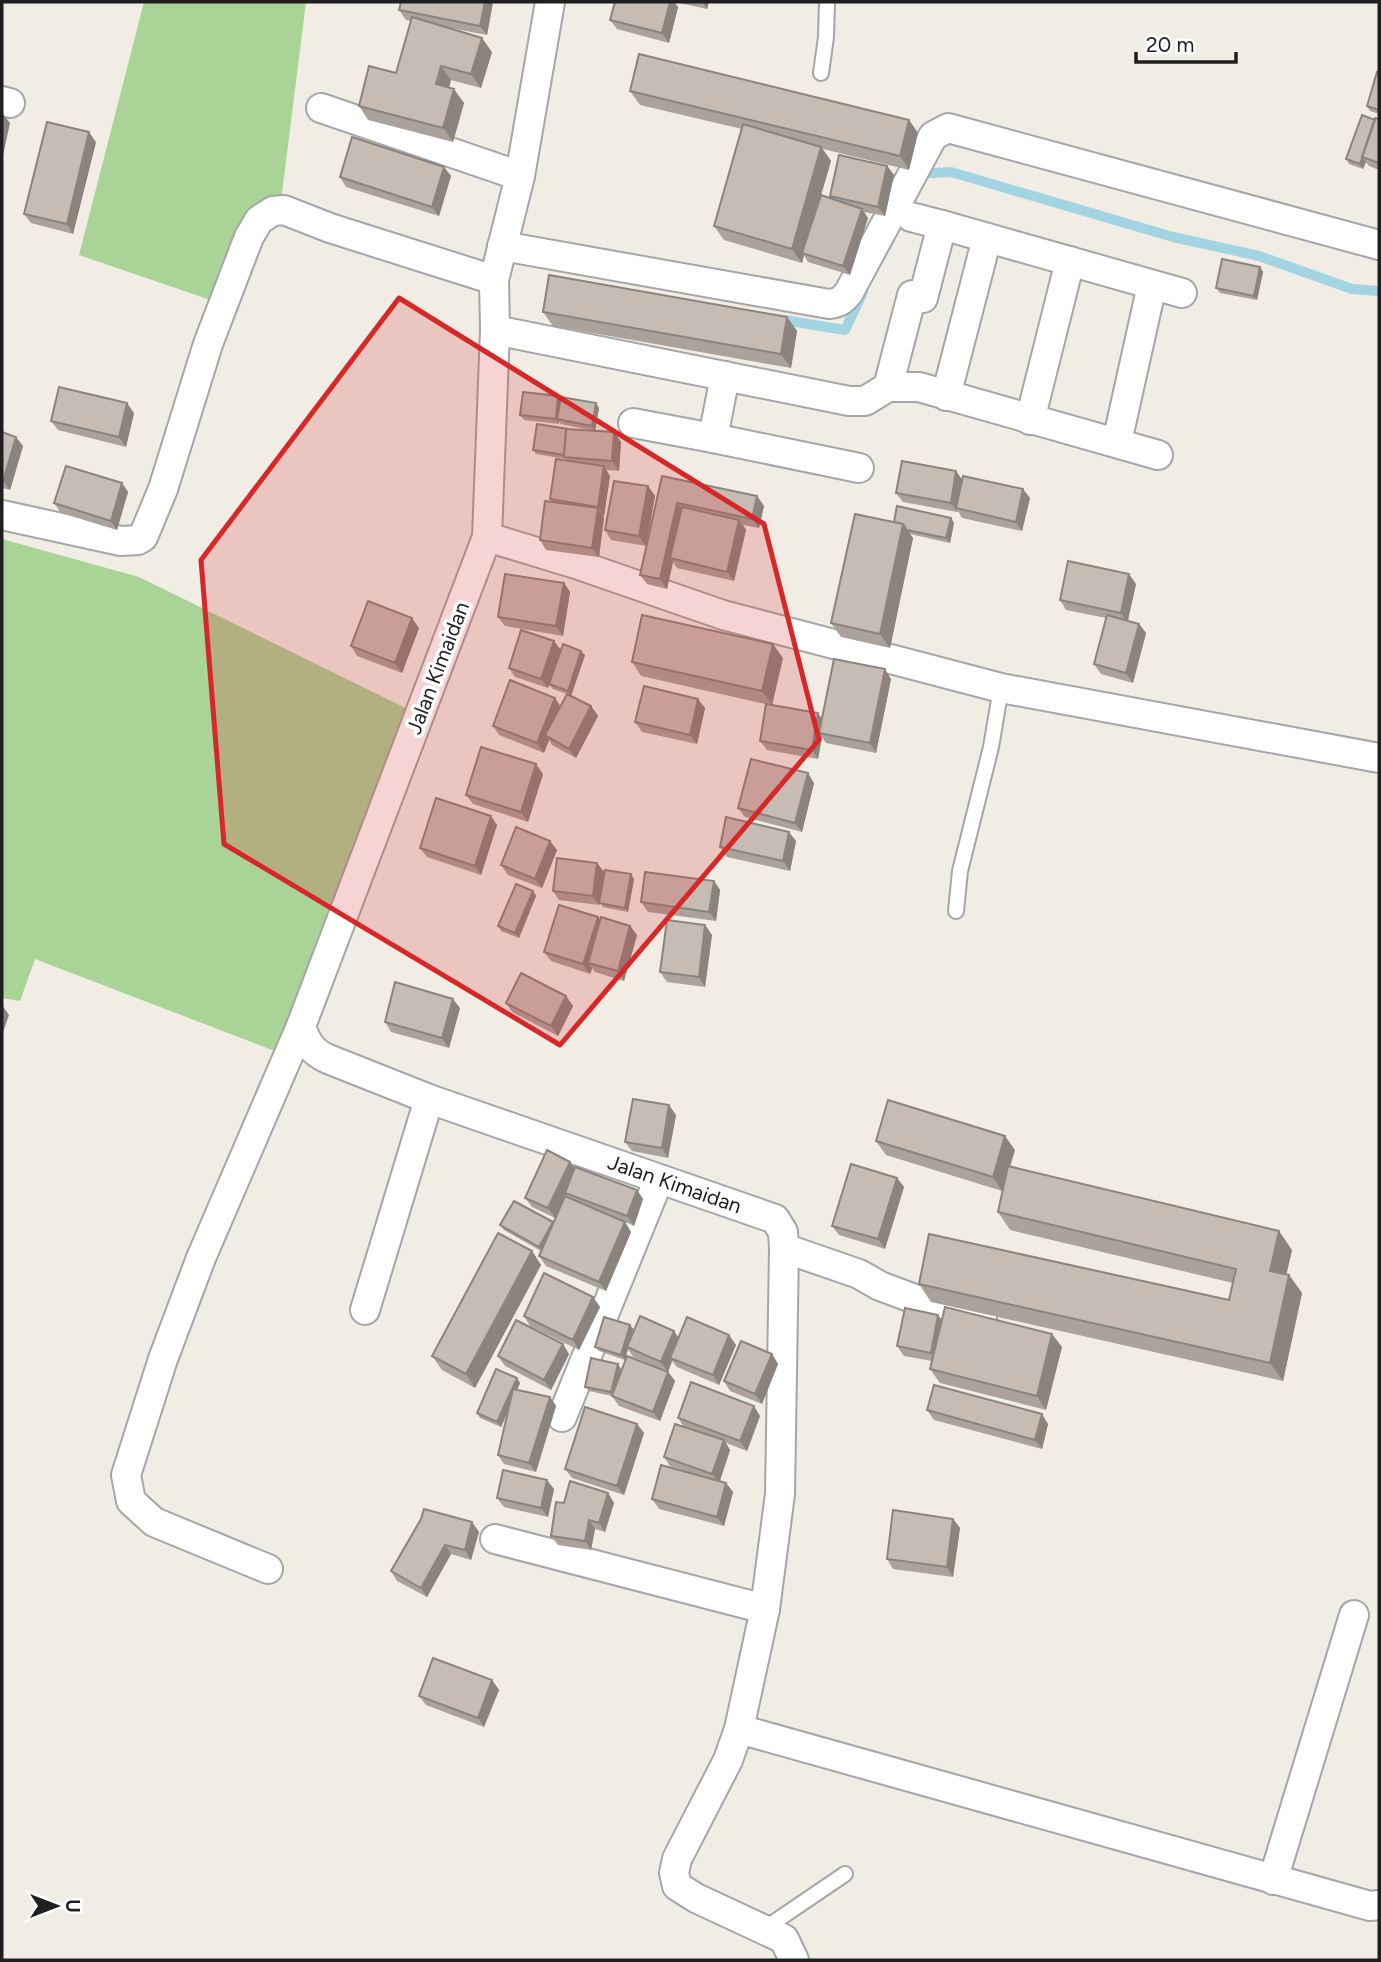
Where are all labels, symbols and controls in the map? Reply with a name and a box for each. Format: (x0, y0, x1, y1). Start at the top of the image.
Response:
scale bar (1136, 21, 1236, 65)
text: 20 m (1146, 32, 1194, 57)
street label: Jalan Kimaidan (401, 598, 474, 737)
street label: Jalan Kimaidan (605, 1149, 745, 1218)
north arrow (21, 1871, 91, 1941)
text: U (61, 1899, 84, 1913)

